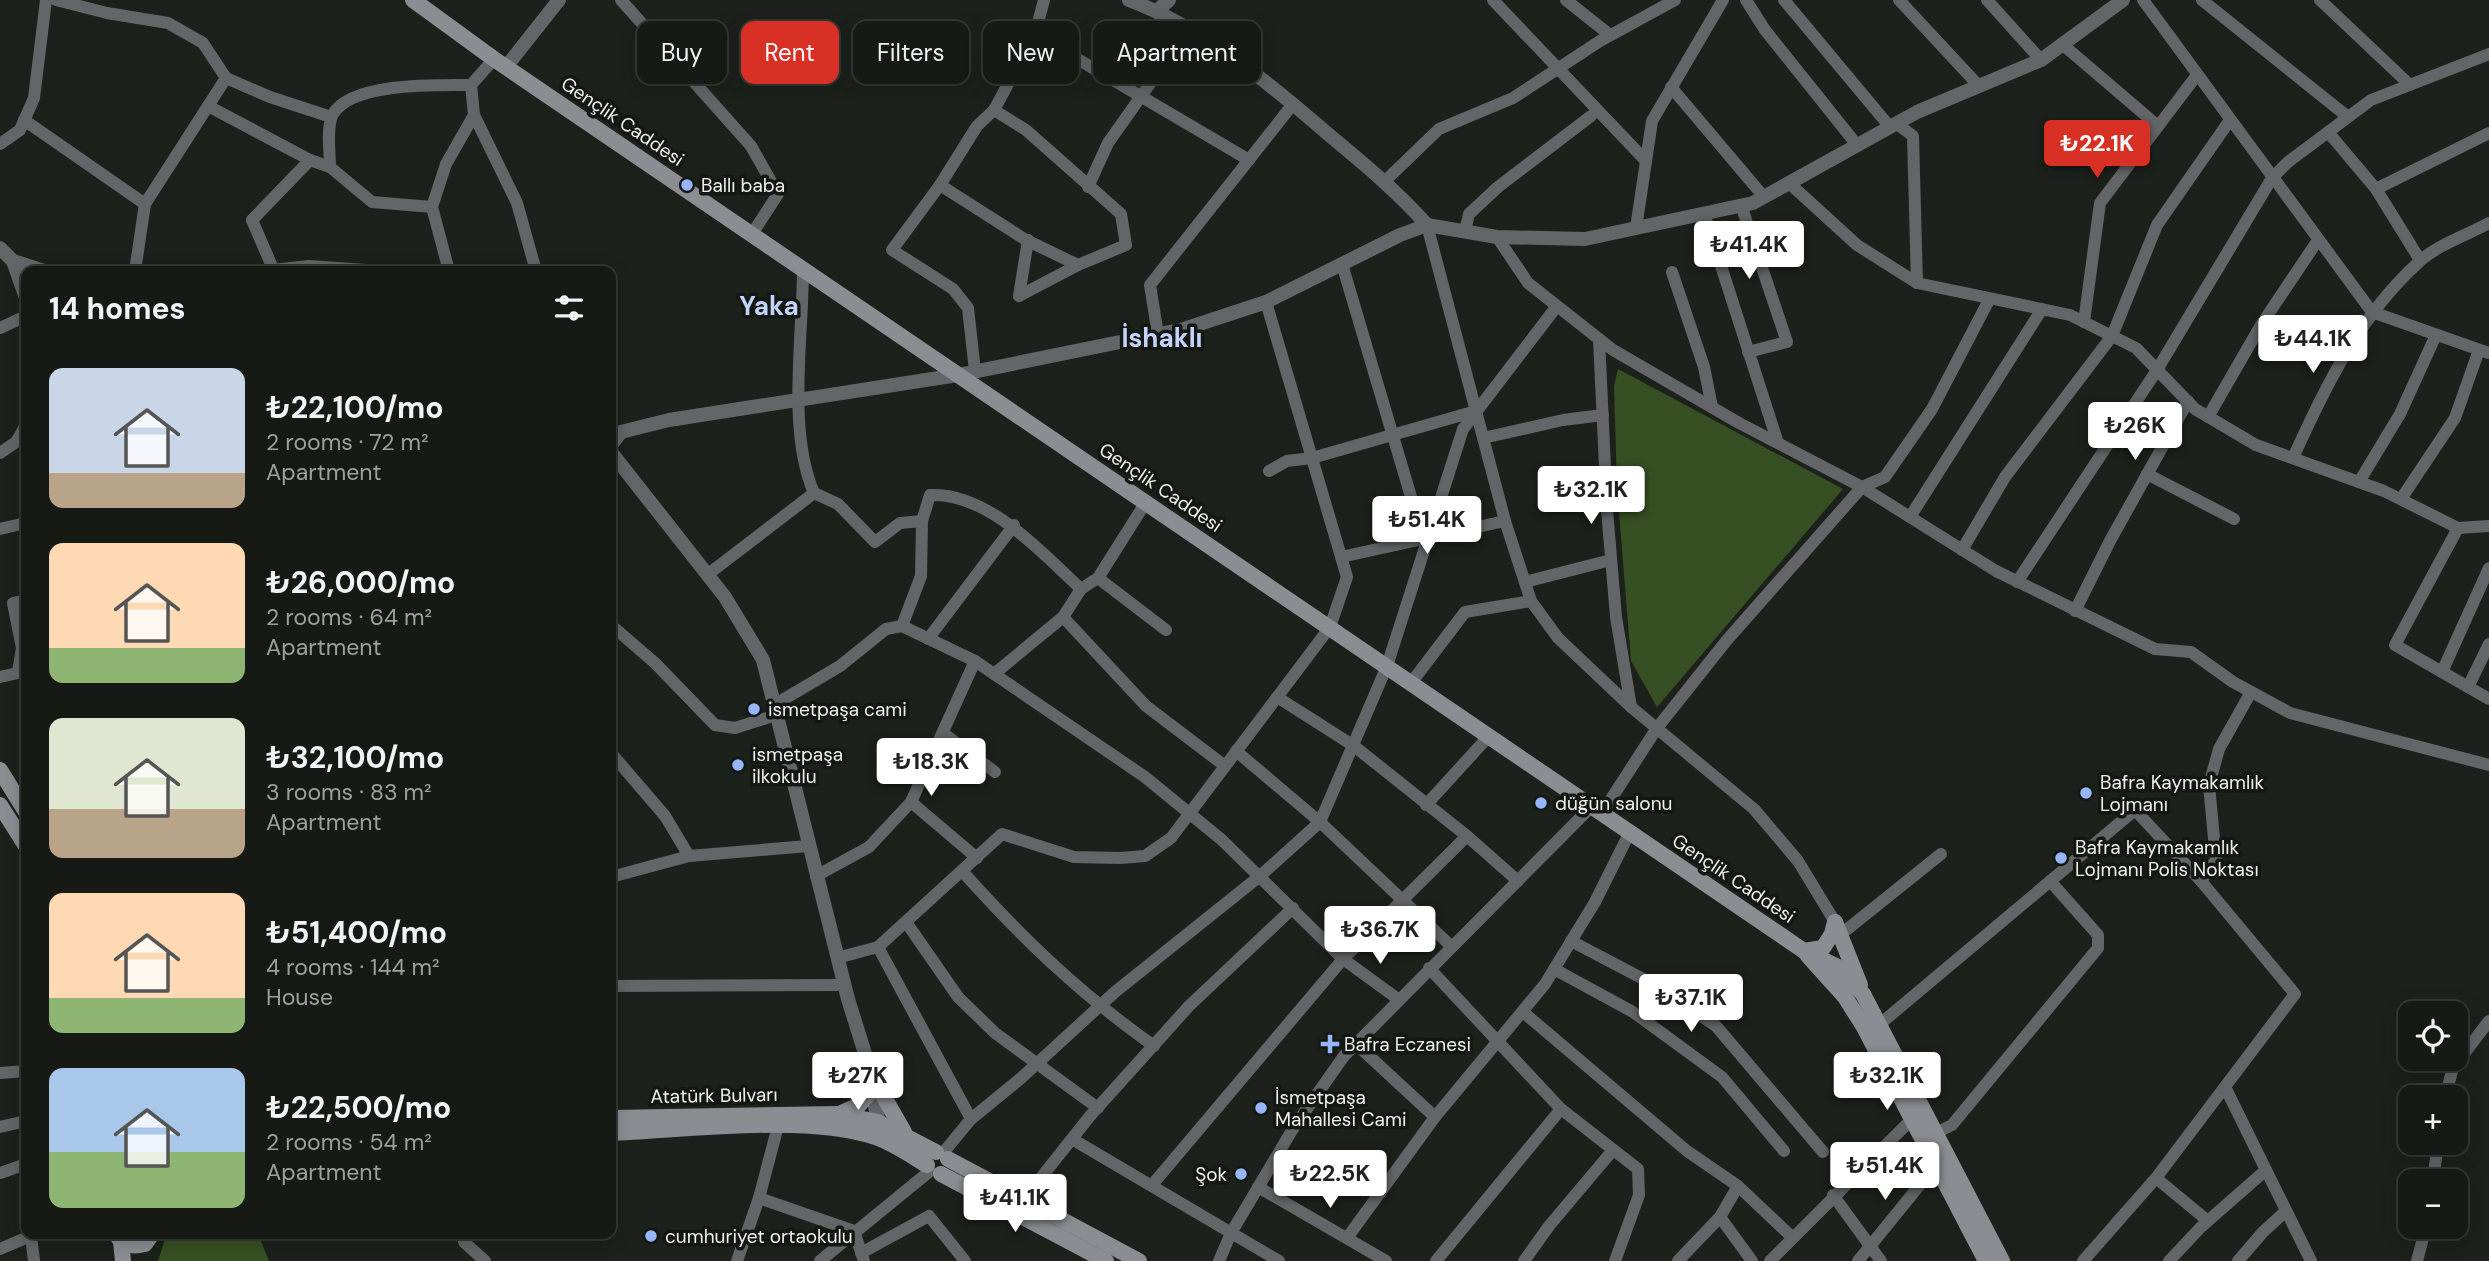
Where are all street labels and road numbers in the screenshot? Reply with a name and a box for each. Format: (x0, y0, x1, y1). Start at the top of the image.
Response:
street label: Gençlik Caddesi (556, 71, 689, 172)
street label: Gençlik Caddesi (1094, 437, 1227, 538)
street label: Gençlik Caddesi (1667, 828, 1800, 929)
street label: Atatürk Bulvarı (650, 1082, 778, 1109)

